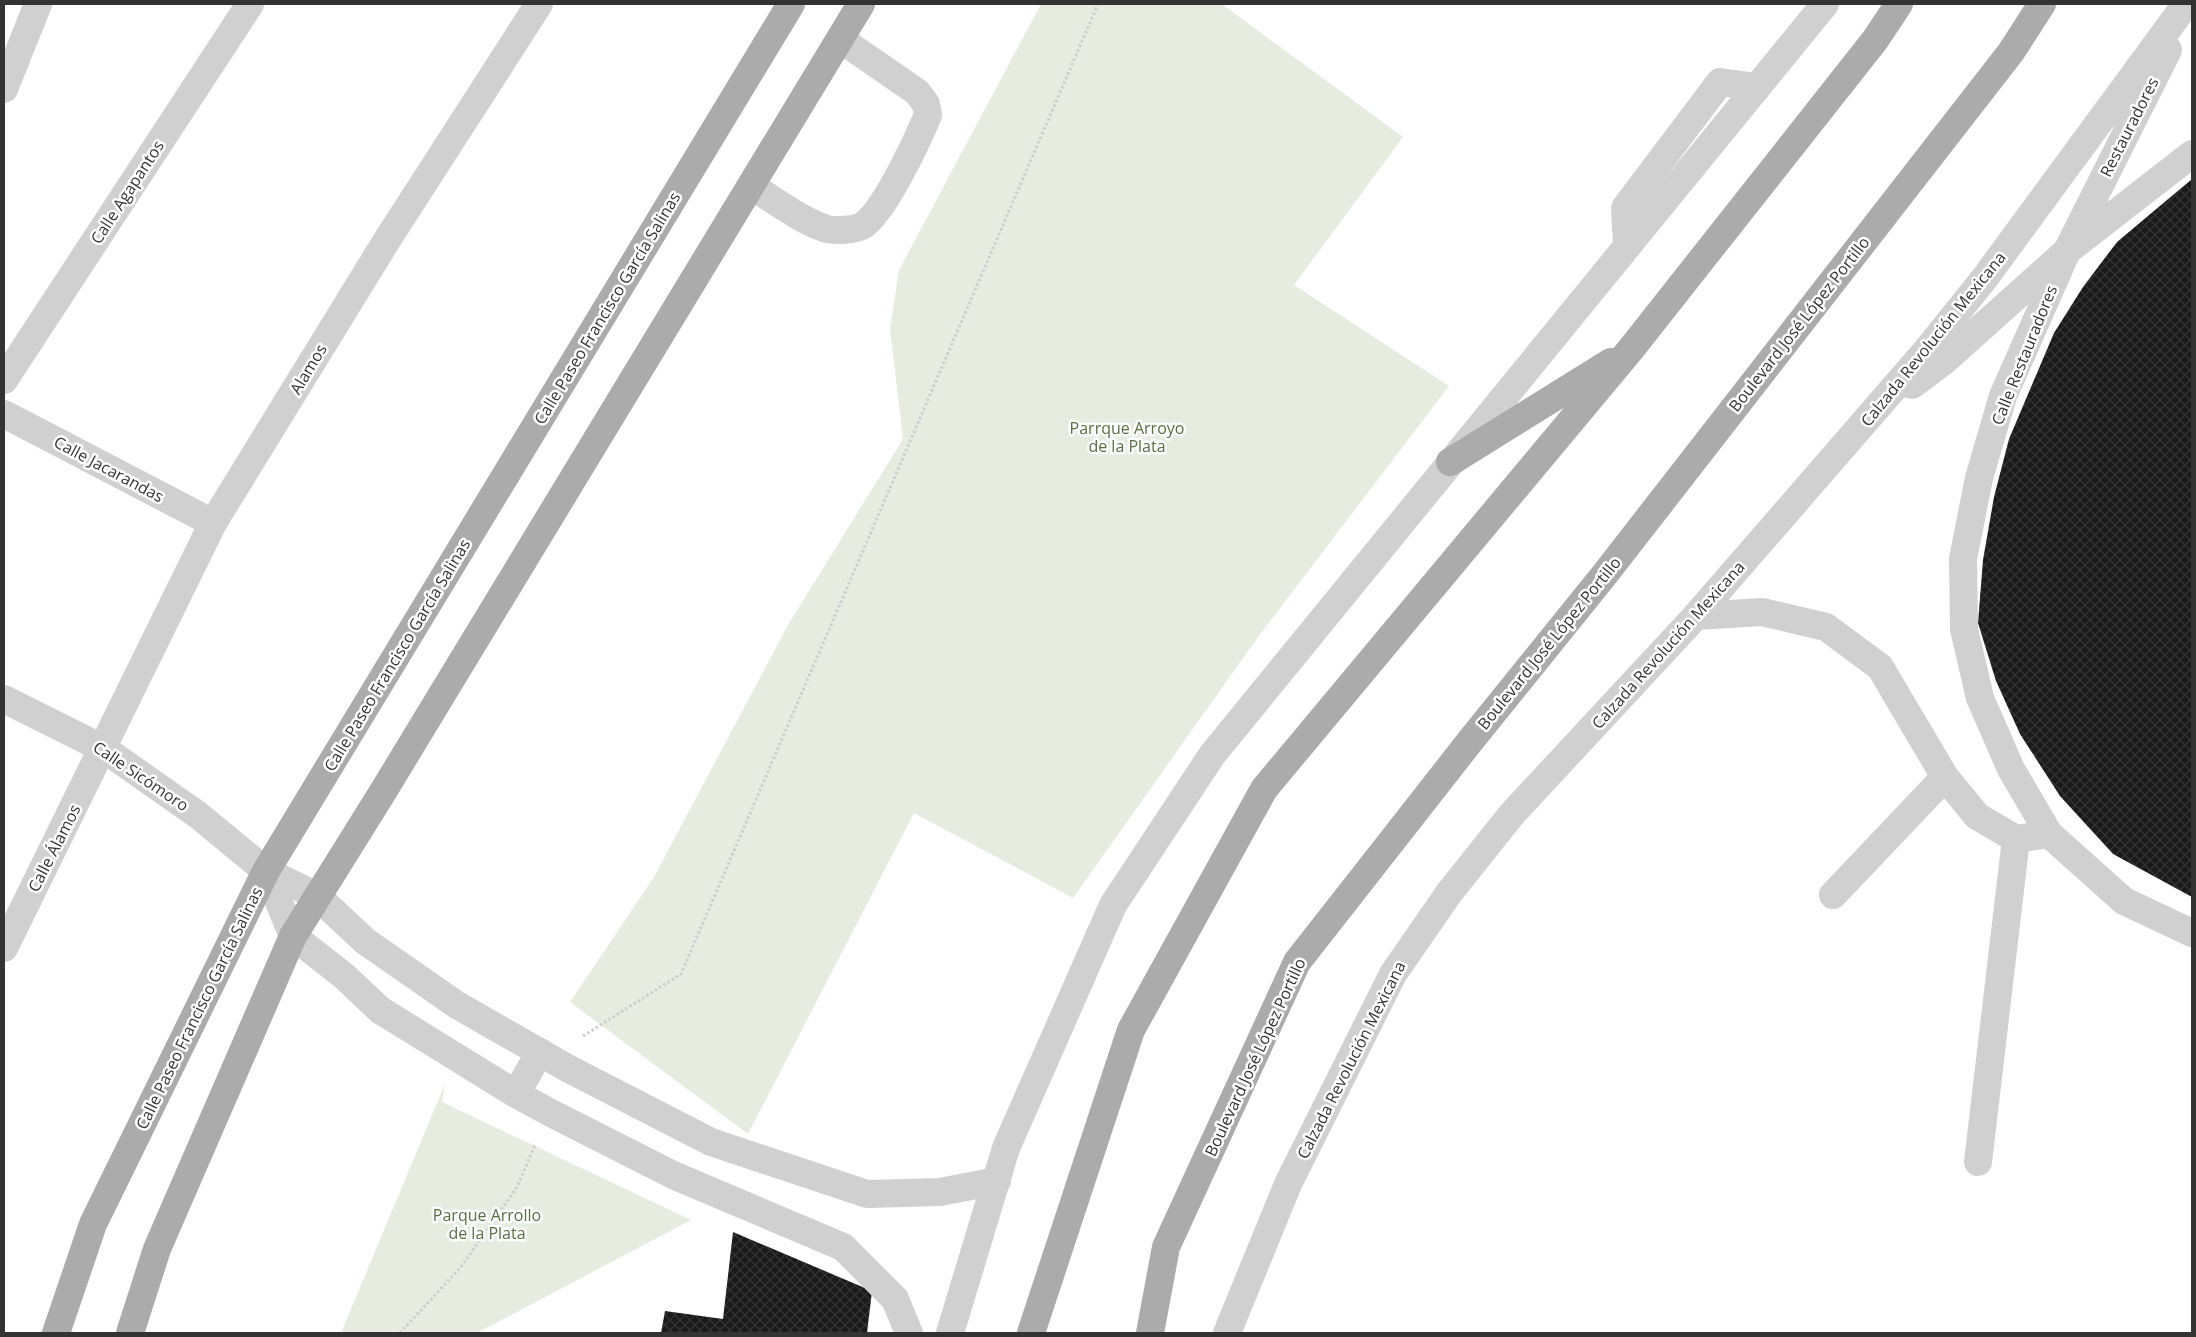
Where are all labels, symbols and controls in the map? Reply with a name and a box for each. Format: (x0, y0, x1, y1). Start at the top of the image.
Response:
street label: Restauradores (2094, 73, 2164, 181)
street label: Calle Agapantos (85, 136, 169, 248)
street label: Calle Paseo Francisco García Salinas (529, 188, 685, 428)
street label: Boulevard José López Portillo (1724, 232, 1874, 416)
street label: Calzada Revolución Mexicana (1856, 247, 2010, 431)
street label: Calle Restauradores (1986, 282, 2062, 428)
street label: Alamos (284, 340, 332, 398)
park label: Parrque Arroyo de la Plata (1070, 417, 1184, 457)
street label: Calle Jacarandas (50, 431, 168, 507)
street label: Calle Paseo Francisco García Salinas (319, 535, 475, 775)
street label: Boulevard José López Portillo (1472, 552, 1626, 734)
street label: Calzada Revolución Mexicana (1587, 556, 1749, 734)
street label: Calle Sicómoro (89, 736, 193, 816)
street label: Calle Álamos (23, 801, 85, 895)
street label: Calle Paseo Francisco García Salinas (131, 883, 267, 1133)
street label: Boulevard José López Portillo (1199, 954, 1311, 1160)
street label: Calzada Revolución Mexicana (1292, 957, 1410, 1163)
park label: Parque Arrollo de la Plata (433, 1204, 541, 1244)

